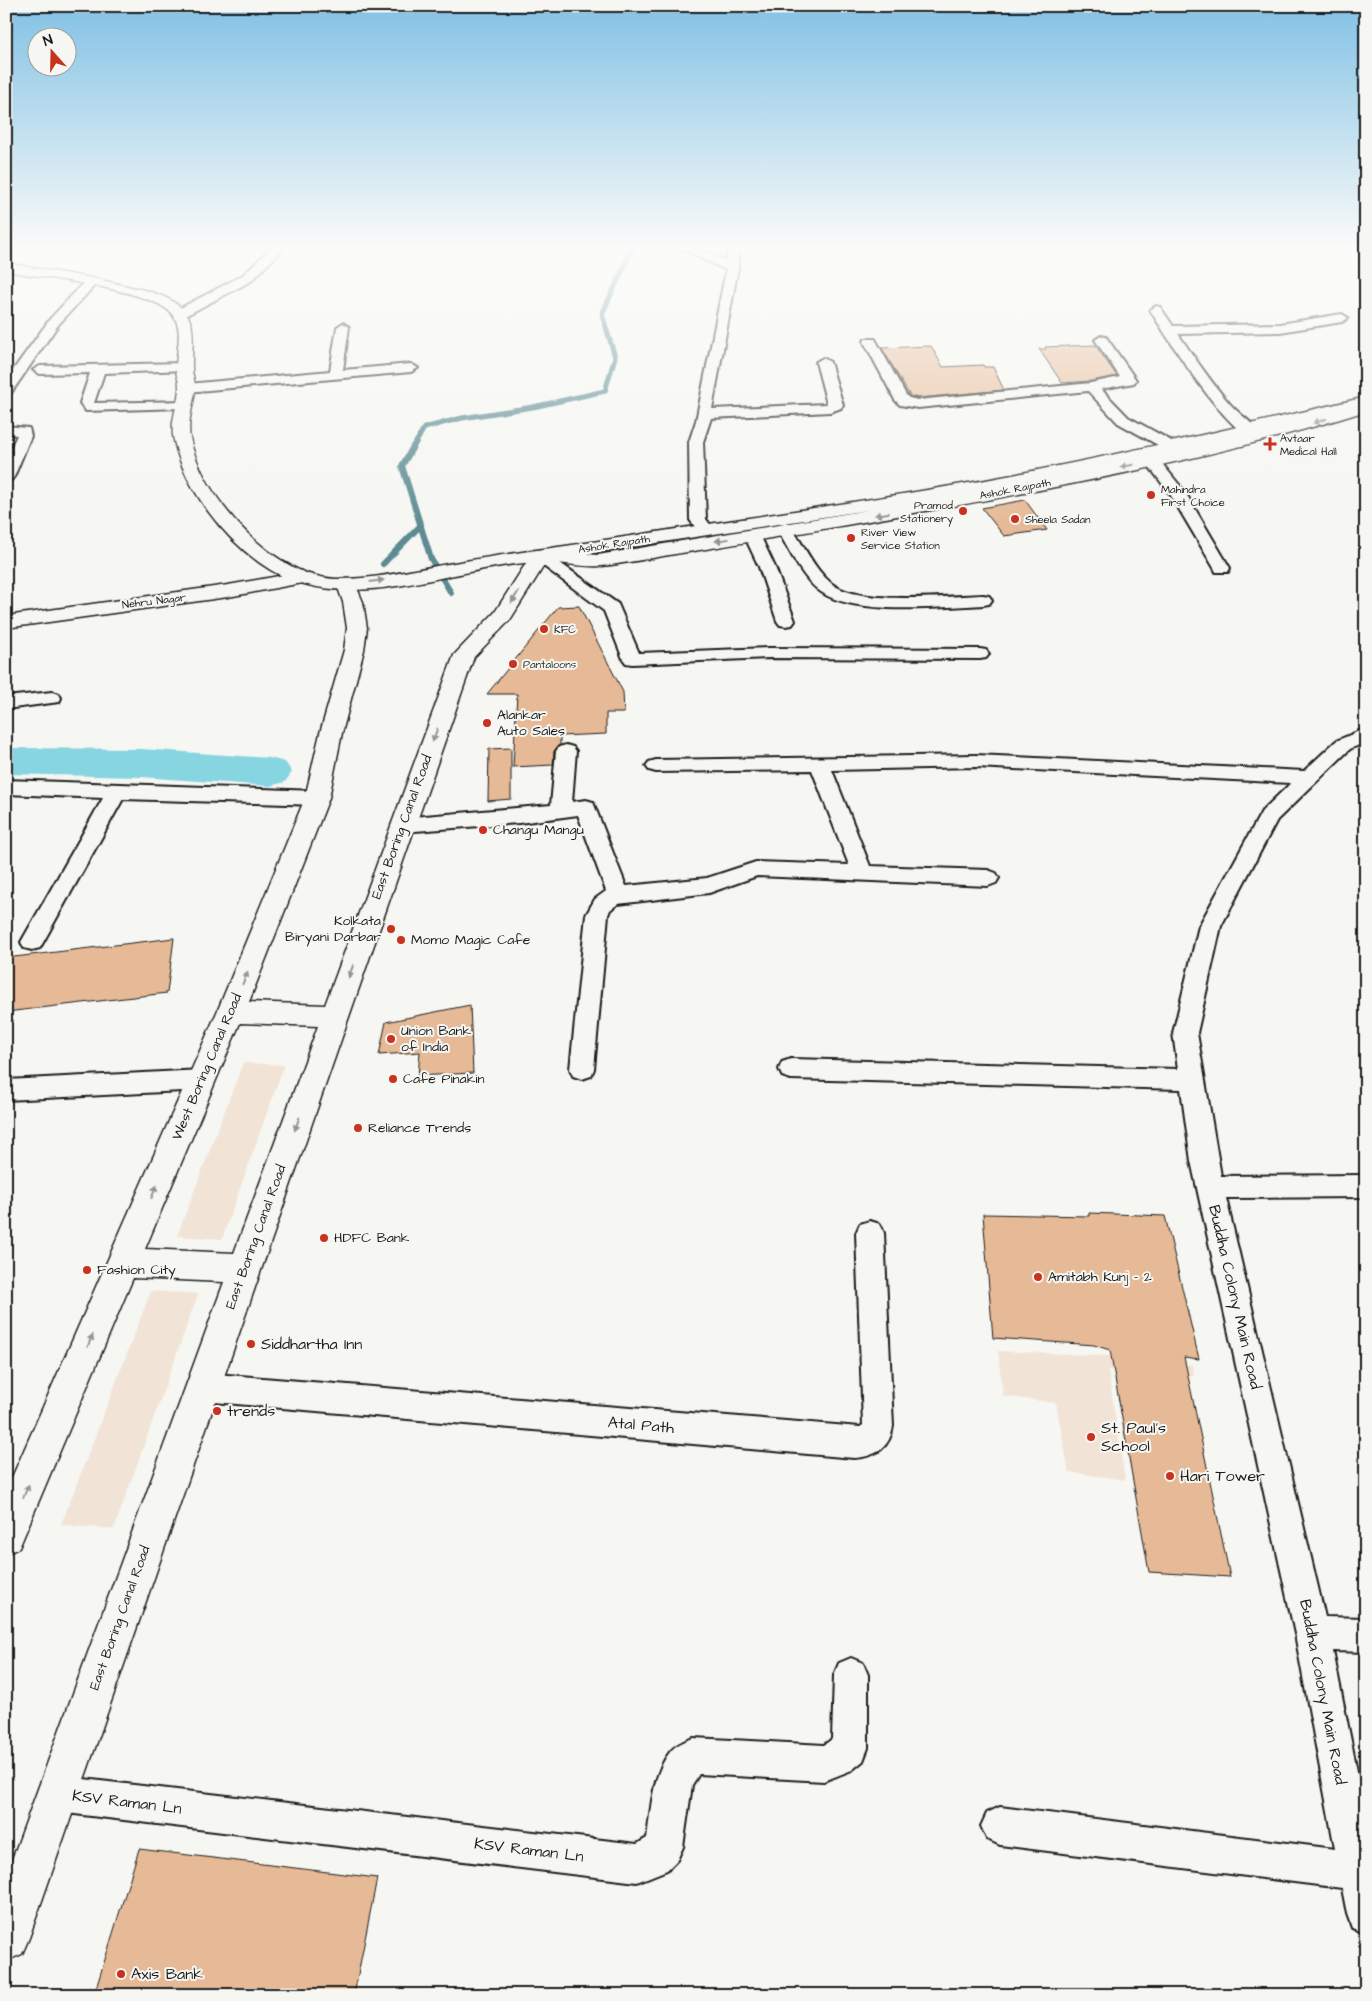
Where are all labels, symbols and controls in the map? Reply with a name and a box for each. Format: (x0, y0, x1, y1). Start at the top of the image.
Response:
north arrow (28, 28, 78, 78)
text: N (40, 30, 56, 52)
one-way arrow (1312, 418, 1327, 425)
place label: Avtaar Medical Hall (1280, 431, 1337, 459)
marker: Avtaar Medical Hall (1264, 438, 1276, 450)
one-way arrow (1119, 463, 1135, 471)
street label: Ashok Rajpath (978, 475, 1052, 503)
place label: Mahindra First Choice (1161, 482, 1225, 510)
marker: Mahindra First Choice (1145, 489, 1157, 501)
place label: Pramod Stationery (900, 498, 953, 527)
marker: Pramod Stationery (957, 505, 969, 517)
one-way arrow (874, 510, 890, 518)
place label: Sheela Sadan (1025, 512, 1091, 527)
marker: Sheela Sadan (1009, 513, 1021, 525)
place label: River View Service Station (861, 525, 940, 553)
street label: Ashok Rajpath (577, 531, 651, 557)
marker: River View Service Station (845, 532, 857, 544)
one-way arrow (713, 537, 729, 545)
one-way arrow (369, 577, 385, 585)
street label: Nehru Nagar (121, 590, 187, 613)
one-way arrow (510, 591, 519, 604)
place label: KFC (554, 622, 576, 637)
marker: KFC (538, 623, 550, 635)
place label: Pantaloons (523, 657, 577, 672)
marker: Pantaloons (507, 658, 519, 670)
place label: Alankar Auto Sales (497, 705, 565, 741)
marker: Alankar Auto Sales (481, 717, 493, 729)
one-way arrow (431, 728, 439, 743)
street label: East Boring Canal Road (367, 752, 437, 902)
place label: Changu Mangu (493, 820, 584, 840)
marker: Changu Mangu (477, 824, 489, 836)
place label: Kolkata Biryani Darbar (285, 911, 381, 947)
marker: Kolkata Biryani Darbar (385, 923, 397, 935)
place label: Momo Magic Cafe (411, 930, 531, 950)
marker: Momo Magic Cafe (395, 934, 407, 946)
one-way arrow (347, 963, 354, 978)
one-way arrow (241, 970, 249, 985)
street label: West Boring Canal Road (167, 991, 247, 1143)
place label: Union Bank of India (401, 1021, 472, 1057)
marker: Union Bank of India (385, 1033, 397, 1045)
place label: Cafe Pinakin (403, 1069, 484, 1089)
marker: Cafe Pinakin (387, 1073, 399, 1085)
one-way arrow (292, 1117, 300, 1132)
place label: Reliance Trends (368, 1118, 471, 1138)
marker: Reliance Trends (352, 1122, 364, 1134)
street label: East Boring Canal Road (221, 1162, 291, 1312)
one-way arrow (150, 1185, 158, 1199)
street label: Buddha Colony Main Road (1202, 1203, 1267, 1391)
place label: HDFC Bank (334, 1228, 410, 1248)
marker: HDFC Bank (318, 1232, 330, 1244)
place label: Fashion City (97, 1260, 176, 1280)
marker: Fashion City (81, 1264, 93, 1276)
place label: Amitabh Kunj - 2 (1048, 1267, 1152, 1287)
marker: Amitabh Kunj - 2 (1032, 1271, 1044, 1283)
place label: Siddhartha Inn (261, 1333, 362, 1355)
one-way arrow (86, 1334, 94, 1348)
marker: Siddhartha Inn (245, 1338, 257, 1350)
place label: trends (227, 1400, 275, 1422)
marker: trends (211, 1405, 223, 1417)
street label: Atal Path (607, 1411, 675, 1439)
place label: St. Paul's School (1101, 1417, 1166, 1457)
marker: St. Paul's School (1085, 1431, 1097, 1443)
place label: Hari Tower (1180, 1465, 1265, 1487)
marker: Hari Tower (1164, 1470, 1176, 1482)
one-way arrow (22, 1484, 30, 1498)
street label: East Boring Canal Road (85, 1543, 155, 1693)
street label: Buddha Colony Main Road (1293, 1597, 1352, 1787)
street label: KSV Raman Ln (71, 1784, 183, 1820)
street label: KSV Raman Ln (473, 1832, 585, 1868)
place label: Axis Bank (131, 1963, 203, 1985)
marker: Axis Bank (115, 1968, 127, 1980)

